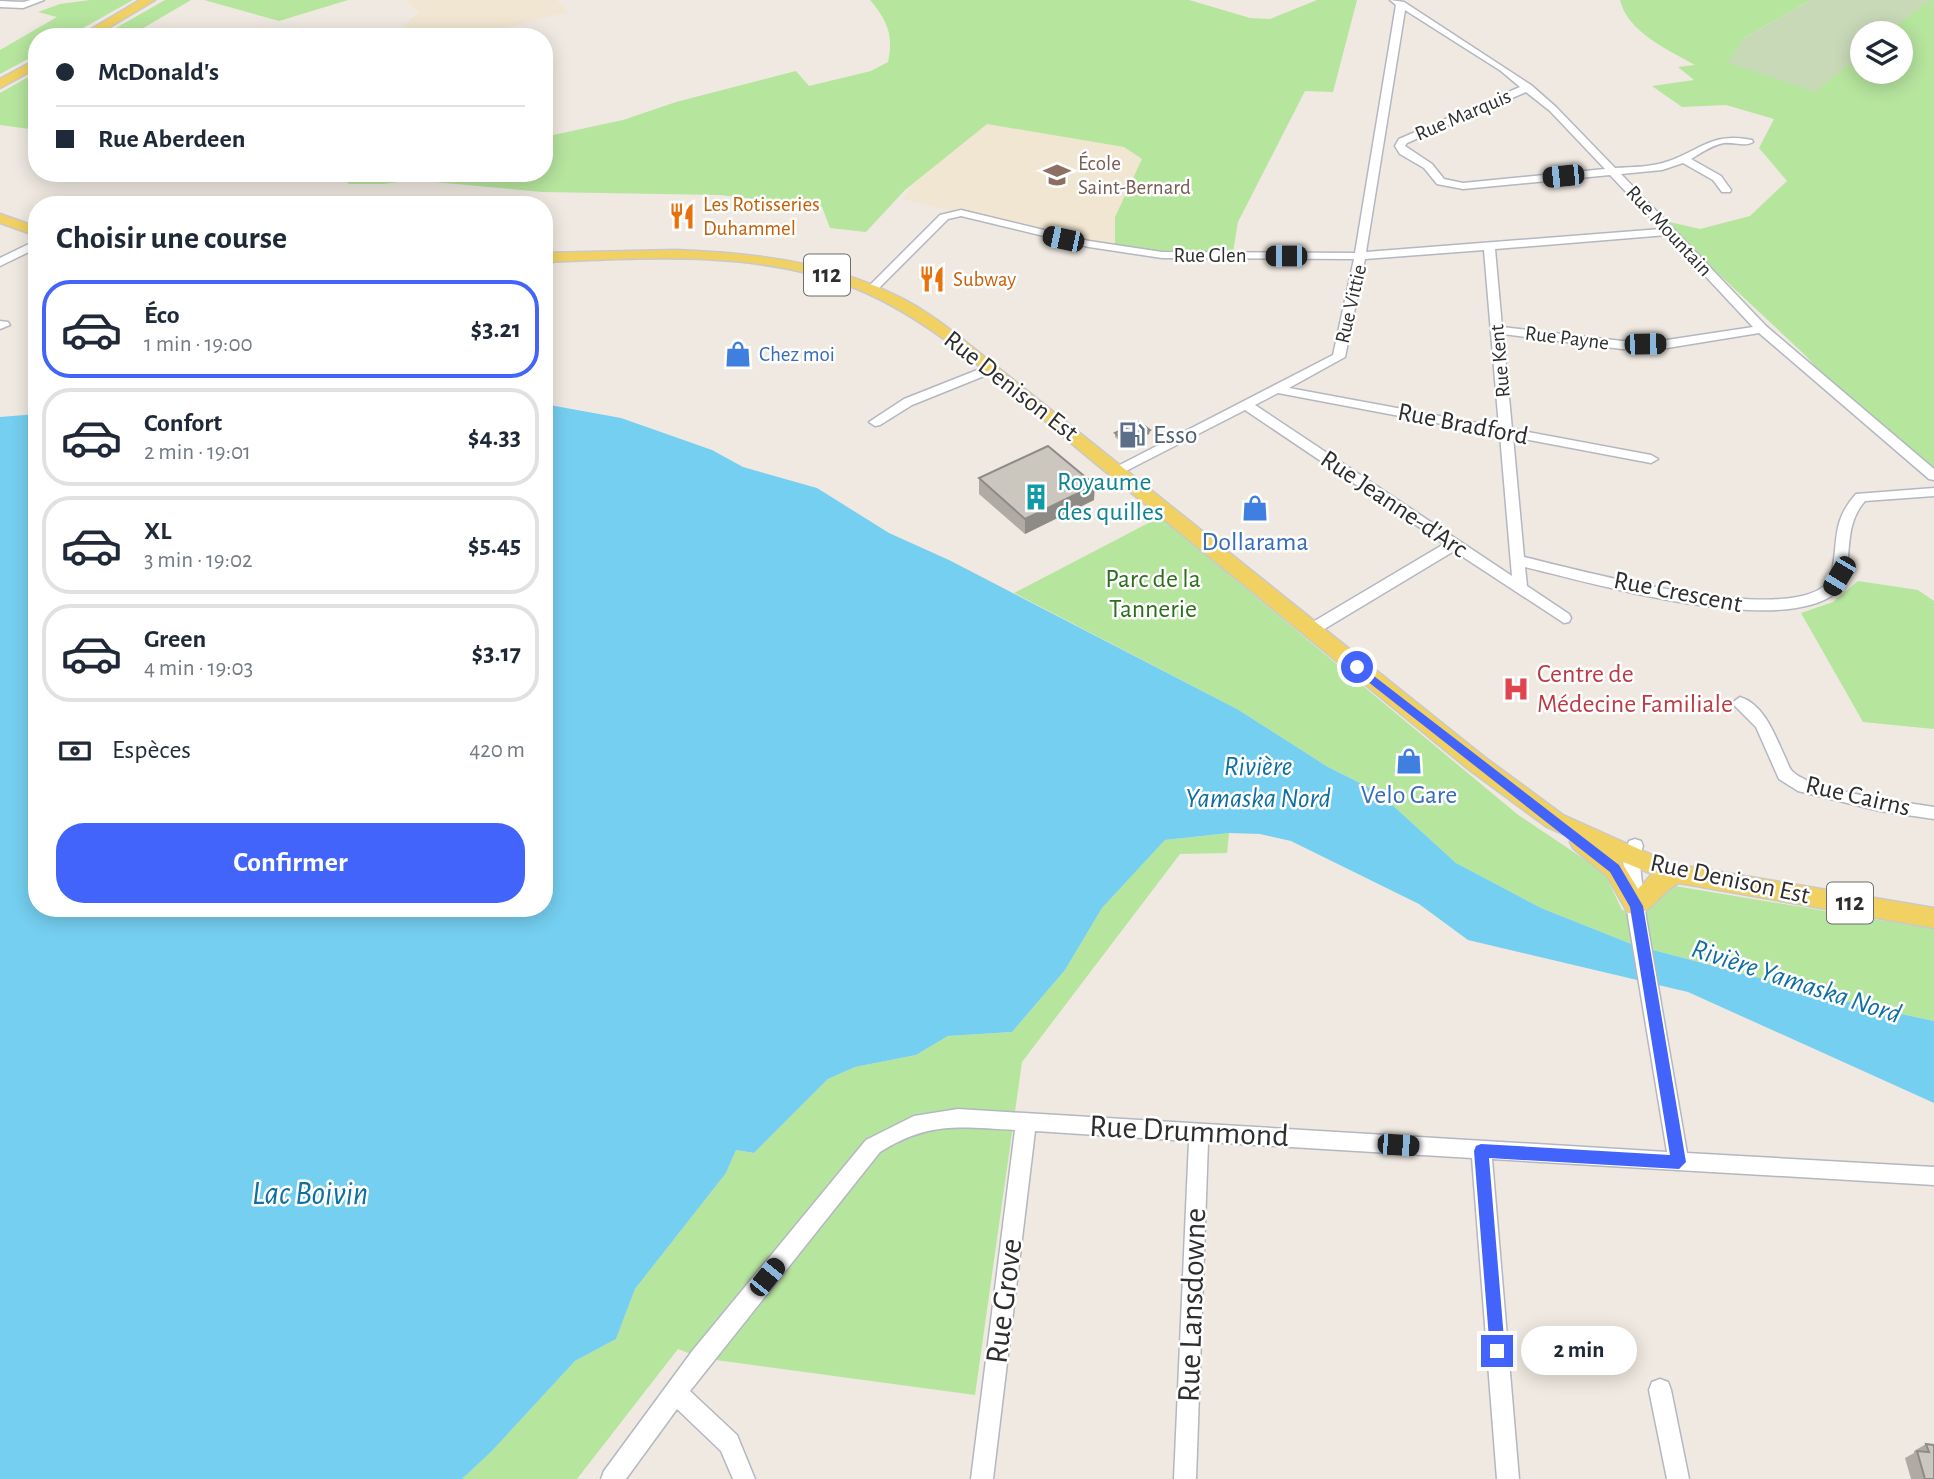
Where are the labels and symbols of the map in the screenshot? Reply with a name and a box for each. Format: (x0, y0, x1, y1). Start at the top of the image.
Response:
street label: Rue Marquis (1412, 85, 1514, 145)
place label: École Saint-Bernard (1078, 151, 1191, 198)
school or university icon: École Saint-Bernard (1042, 160, 1072, 190)
car (1542, 163, 1585, 189)
street label: Rue Mountain (1622, 182, 1716, 280)
place label: Les Rotisseries Duhammel (703, 194, 820, 239)
restaurant icon: Les Rotisseries Duhammel (667, 201, 697, 231)
car (1041, 224, 1086, 254)
street label: Rue Glen (1173, 245, 1247, 266)
car (1266, 246, 1308, 267)
road number: 112 (804, 254, 850, 296)
street label: Rue Vittie (1332, 263, 1370, 345)
restaurant icon: Subway (917, 264, 947, 294)
place label: Subway (953, 269, 1016, 290)
street label: Rue Payne (1524, 322, 1610, 354)
street label: Rue Kent (1486, 323, 1514, 398)
street label: Rue Denison Est (939, 326, 1083, 446)
car (1624, 333, 1667, 355)
shop icon: Chez moi (723, 339, 753, 369)
place label: Chez moi (759, 344, 835, 365)
street label: Rue Bradford (1395, 399, 1531, 449)
fuel station icon: Esso (1117, 420, 1147, 450)
place label: Esso (1153, 422, 1198, 448)
street label: Rue Jeanne-d'Arc (1316, 446, 1472, 562)
place label: Royaume des quilles (1057, 469, 1164, 525)
building icon: Royaume des quilles (1021, 482, 1051, 512)
shop icon: Dollarama (1240, 493, 1270, 523)
place label: Dollarama (1202, 529, 1308, 555)
car (1820, 553, 1859, 599)
park label: Parc de la Tannerie (1105, 566, 1201, 622)
street label: Rue Crescent (1612, 567, 1744, 617)
route start (1341, 651, 1373, 683)
place label: Centre de Médecine Familiale (1537, 661, 1733, 717)
hospital icon: Centre de Médecine Familiale (1501, 674, 1531, 704)
shop icon: Velo Gare (1394, 746, 1424, 776)
water label: Rivière Yamaska Nord (1185, 753, 1331, 813)
street label: Rue Cairns (1803, 771, 1913, 821)
place label: Velo Gare (1361, 782, 1457, 808)
street label: Rue Denison Est (1648, 849, 1812, 909)
road number: 112 (1827, 882, 1873, 923)
water label: Rivière Yamaska Nord (1688, 935, 1904, 1029)
street label: Rue Drummond (1088, 1110, 1290, 1152)
car (1377, 1133, 1420, 1157)
water label: Lac Boivin (252, 1178, 368, 1211)
street label: Rue Lansdowne (1173, 1207, 1211, 1403)
street label: Rue Grove (980, 1237, 1028, 1365)
car (746, 1254, 789, 1300)
callout: 2 min (1522, 1326, 1637, 1376)
route end (1481, 1335, 1513, 1367)

